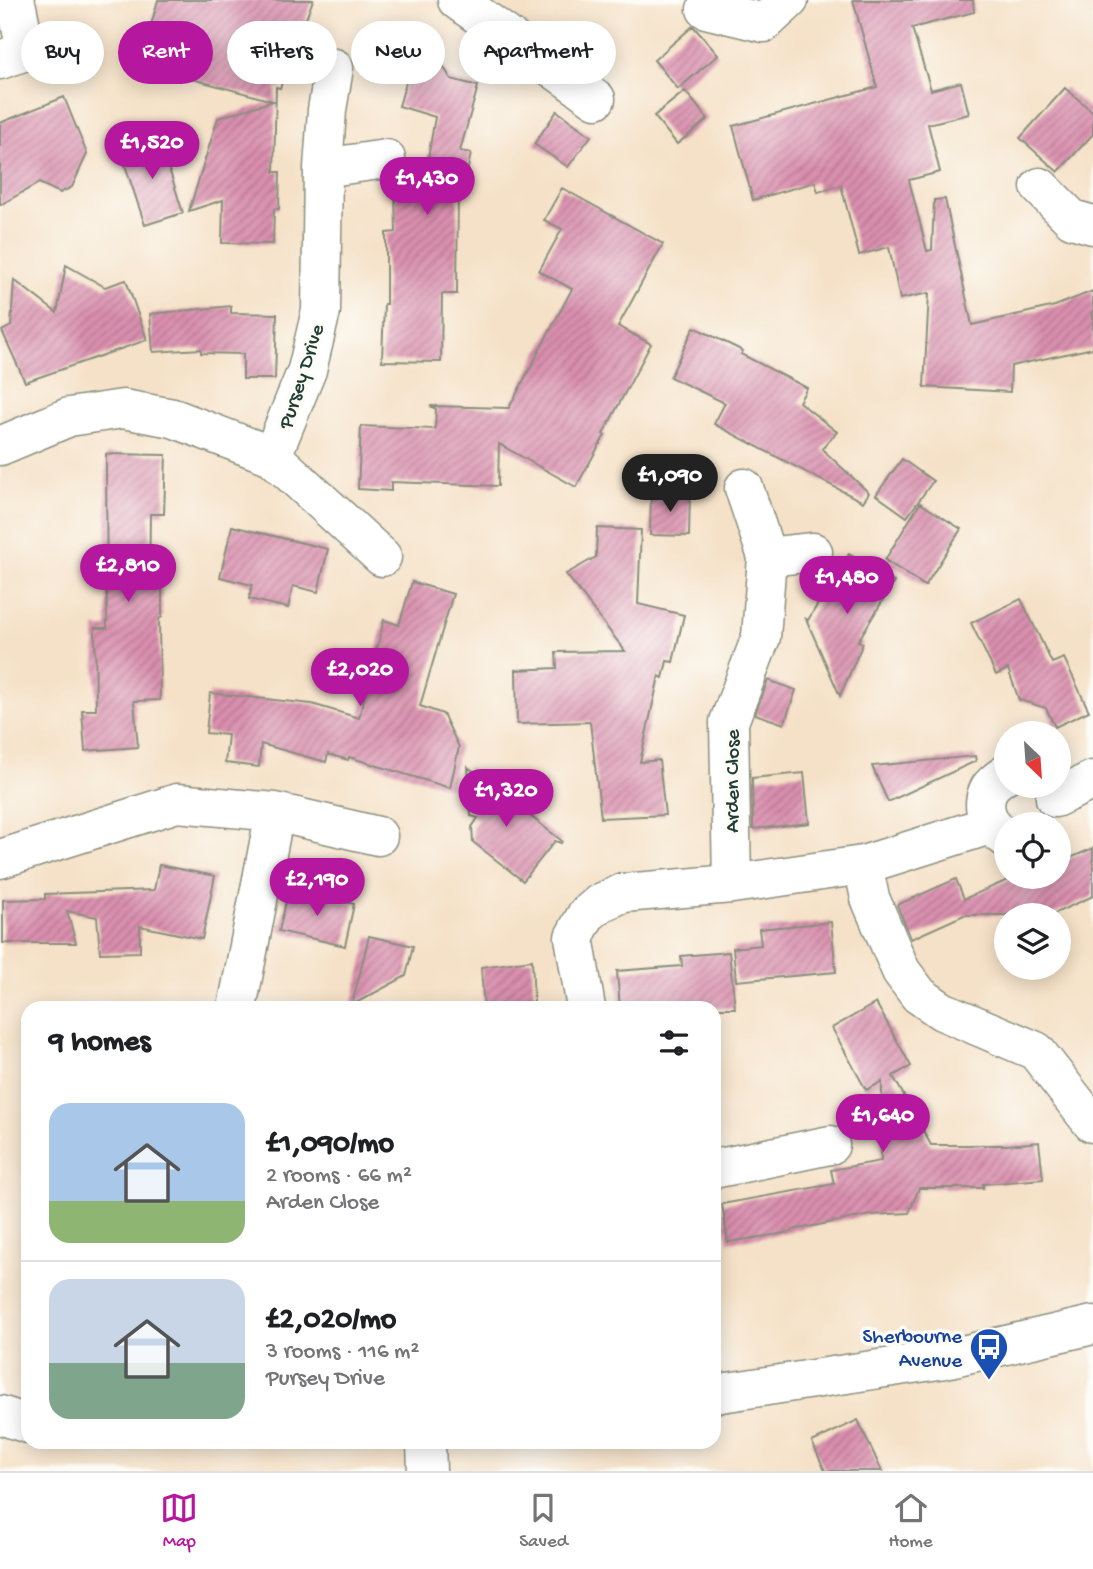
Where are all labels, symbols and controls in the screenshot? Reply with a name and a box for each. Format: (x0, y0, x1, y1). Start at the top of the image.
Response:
chip: Buy (21, 21, 104, 84)
chip: Rent (118, 21, 213, 84)
chip: Filters (227, 21, 337, 84)
chip: New (351, 21, 445, 84)
chip: Apartment (459, 21, 616, 84)
pin: £1,520 (95, 122, 209, 181)
text: £1,520 (120, 130, 184, 157)
pin: £1,430 (370, 158, 484, 217)
text: £1,430 (396, 166, 458, 193)
street label: Pursey Drive (274, 321, 332, 434)
pin: £1,090 (613, 454, 727, 514)
text: £1,090 (638, 463, 702, 490)
pin: £2,810 (71, 544, 185, 604)
text: £2,810 (96, 553, 160, 580)
pin: £1,480 (790, 556, 904, 616)
text: £1,480 (815, 565, 879, 592)
pin: £2,020 (303, 648, 417, 708)
text: £2,020 (327, 657, 393, 684)
north arrow (994, 721, 1071, 798)
map controls (994, 721, 1071, 980)
street label: Arden Close (722, 728, 747, 833)
pin: £1,320 (449, 770, 563, 829)
text: £1,320 (475, 778, 538, 805)
button: locate (994, 812, 1071, 889)
pin: £2,190 (260, 858, 374, 918)
text: £2,190 (286, 867, 348, 894)
button: layers (994, 903, 1071, 980)
icon: filters (655, 1024, 693, 1062)
text: 9 homes (49, 1026, 151, 1061)
pin: £1,640 (826, 1094, 940, 1154)
text: £1,640 (852, 1103, 914, 1130)
text: £1,090/mo (266, 1128, 394, 1163)
icon: home (105, 1131, 189, 1215)
text: 2 rooms · 66 m² (266, 1163, 412, 1190)
text: Arden Close (266, 1190, 379, 1217)
text: £2,020/mo (266, 1304, 396, 1339)
icon: home (105, 1307, 189, 1391)
place label: Sherbourne Avenue (863, 1326, 963, 1375)
bus stop icon: Sherbourne Avenue (968, 1326, 1010, 1381)
text: 3 rooms · 116 m² (266, 1339, 419, 1366)
text: Pursey Drive (266, 1366, 385, 1393)
tab: Map (160, 1489, 198, 1554)
tab: Saved (519, 1489, 568, 1554)
tab: Home (889, 1489, 933, 1554)

